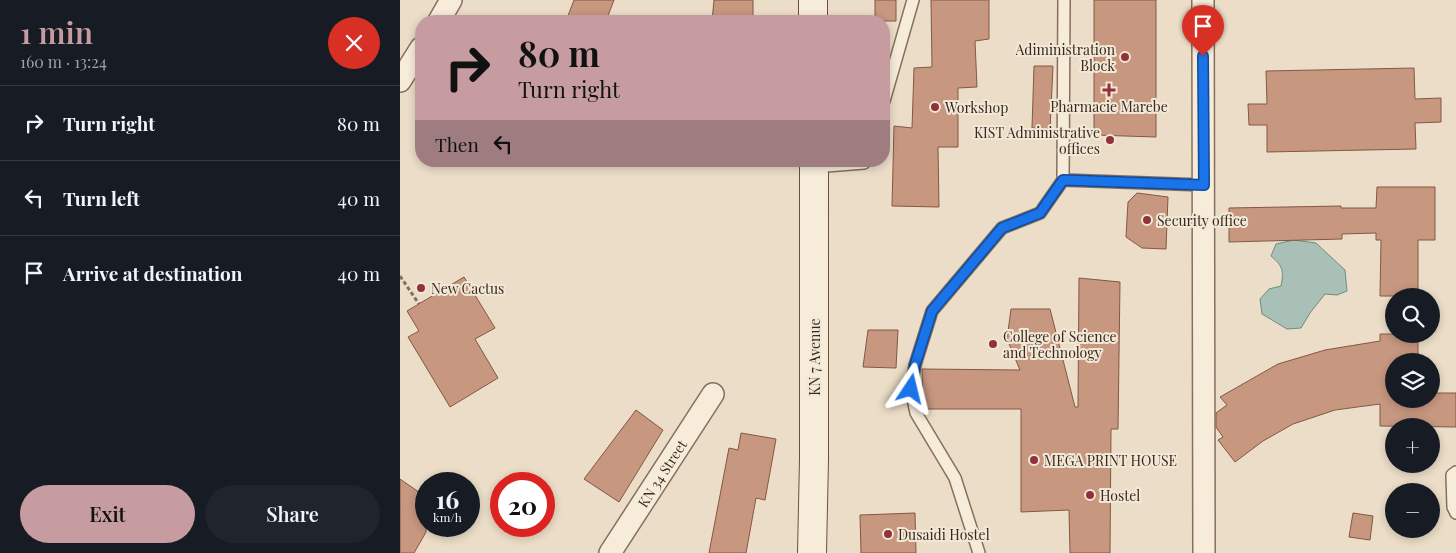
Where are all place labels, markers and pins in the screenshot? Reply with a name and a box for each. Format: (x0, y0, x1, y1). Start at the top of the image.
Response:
pin (1182, 5, 1224, 56)
place label: Adiministration Block (1014, 40, 1116, 75)
marker: Adiministration Block (1119, 51, 1131, 63)
marker: Pharmacie Marebe (1103, 84, 1115, 96)
place label: Pharmacie Marebe (1050, 97, 1168, 116)
place label: Workshop (944, 98, 1008, 117)
marker: Workshop (929, 101, 941, 113)
place label: KIST Administrative offices (974, 123, 1100, 158)
marker: KIST Administrative offices (1104, 134, 1116, 146)
place label: Security office (1157, 211, 1247, 230)
marker: Security office (1141, 214, 1153, 226)
place label: New Cactus (431, 279, 504, 298)
marker: New Cactus (415, 282, 427, 294)
place label: College of Science and Technology (1003, 327, 1117, 362)
marker: College of Science and Technology (987, 338, 999, 350)
place label: MEGA PRINT HOUSE (1044, 451, 1177, 470)
marker: MEGA PRINT HOUSE (1028, 454, 1040, 466)
place label: Hostel (1100, 486, 1140, 505)
marker: Hostel (1084, 489, 1096, 501)
place label: Dusaidi Hostel (898, 525, 990, 544)
marker: Dusaidi Hostel (882, 528, 894, 540)

